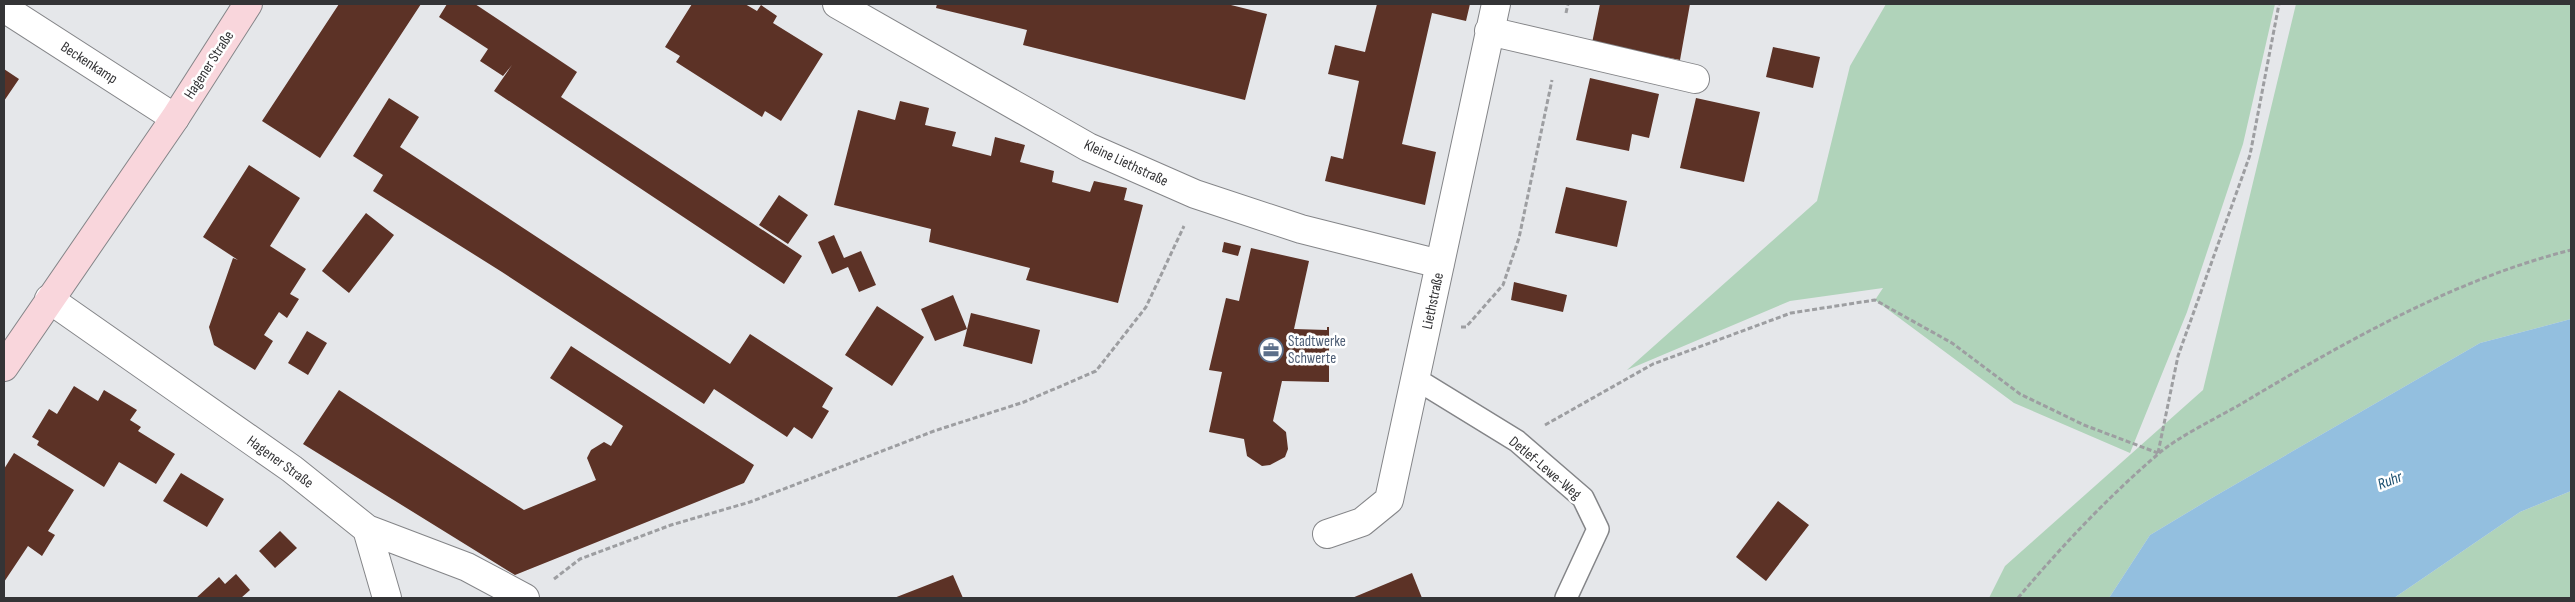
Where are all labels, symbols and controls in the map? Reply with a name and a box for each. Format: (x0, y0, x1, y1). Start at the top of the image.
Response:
street label: Hagener Straße (180, 27, 238, 103)
street label: Beckenkamp (57, 38, 121, 88)
street label: Kleine Liethstraße (1081, 135, 1171, 191)
street label: Liethstraße (1418, 271, 1448, 331)
place label: Stadtwerke Schwerte (1288, 332, 1346, 368)
office icon: Stadtwerke Schwerte (1258, 337, 1284, 363)
street label: Hagener Straße (243, 431, 317, 493)
street label: Detlef-Lewe-Weg (1505, 432, 1585, 504)
water label: Ruhr (2375, 467, 2406, 494)

